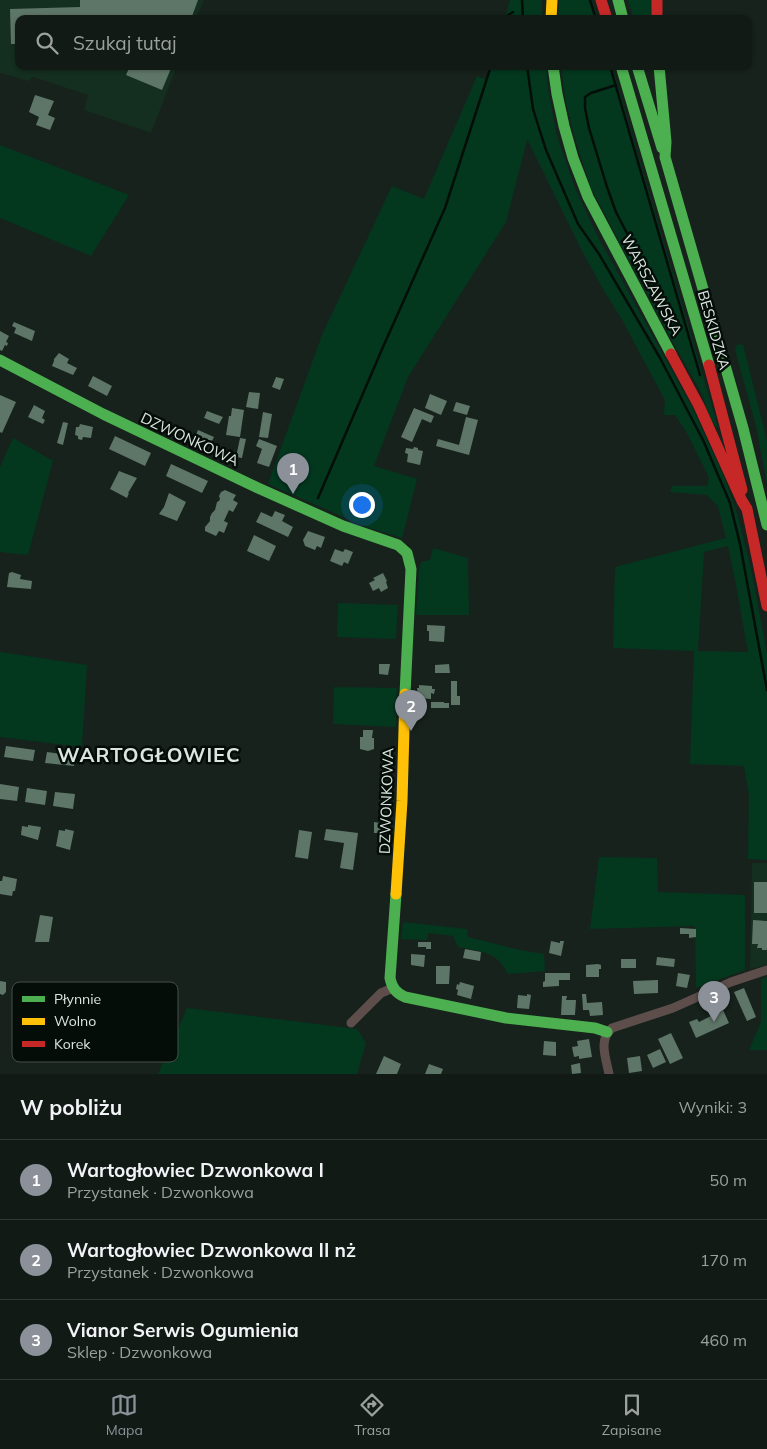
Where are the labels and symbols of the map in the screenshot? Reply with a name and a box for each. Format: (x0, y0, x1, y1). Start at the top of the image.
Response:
street label: WARSZAWSKA (617, 231, 687, 339)
street label: BESKIDZKA (694, 288, 734, 372)
street label: DZWONKOWA (138, 408, 242, 470)
pin: 1 (277, 453, 309, 494)
your location (349, 492, 375, 518)
pin: 2 (395, 690, 427, 731)
district label: WARTOGŁOWIEC (57, 742, 241, 767)
street label: DZWONKOWA (375, 748, 397, 854)
pin: 3 (698, 981, 730, 1022)
legend (12, 982, 178, 1062)
text: Płynnie (54, 990, 101, 1008)
text: Wolno (54, 1012, 96, 1030)
text: Korek (54, 1035, 91, 1053)

